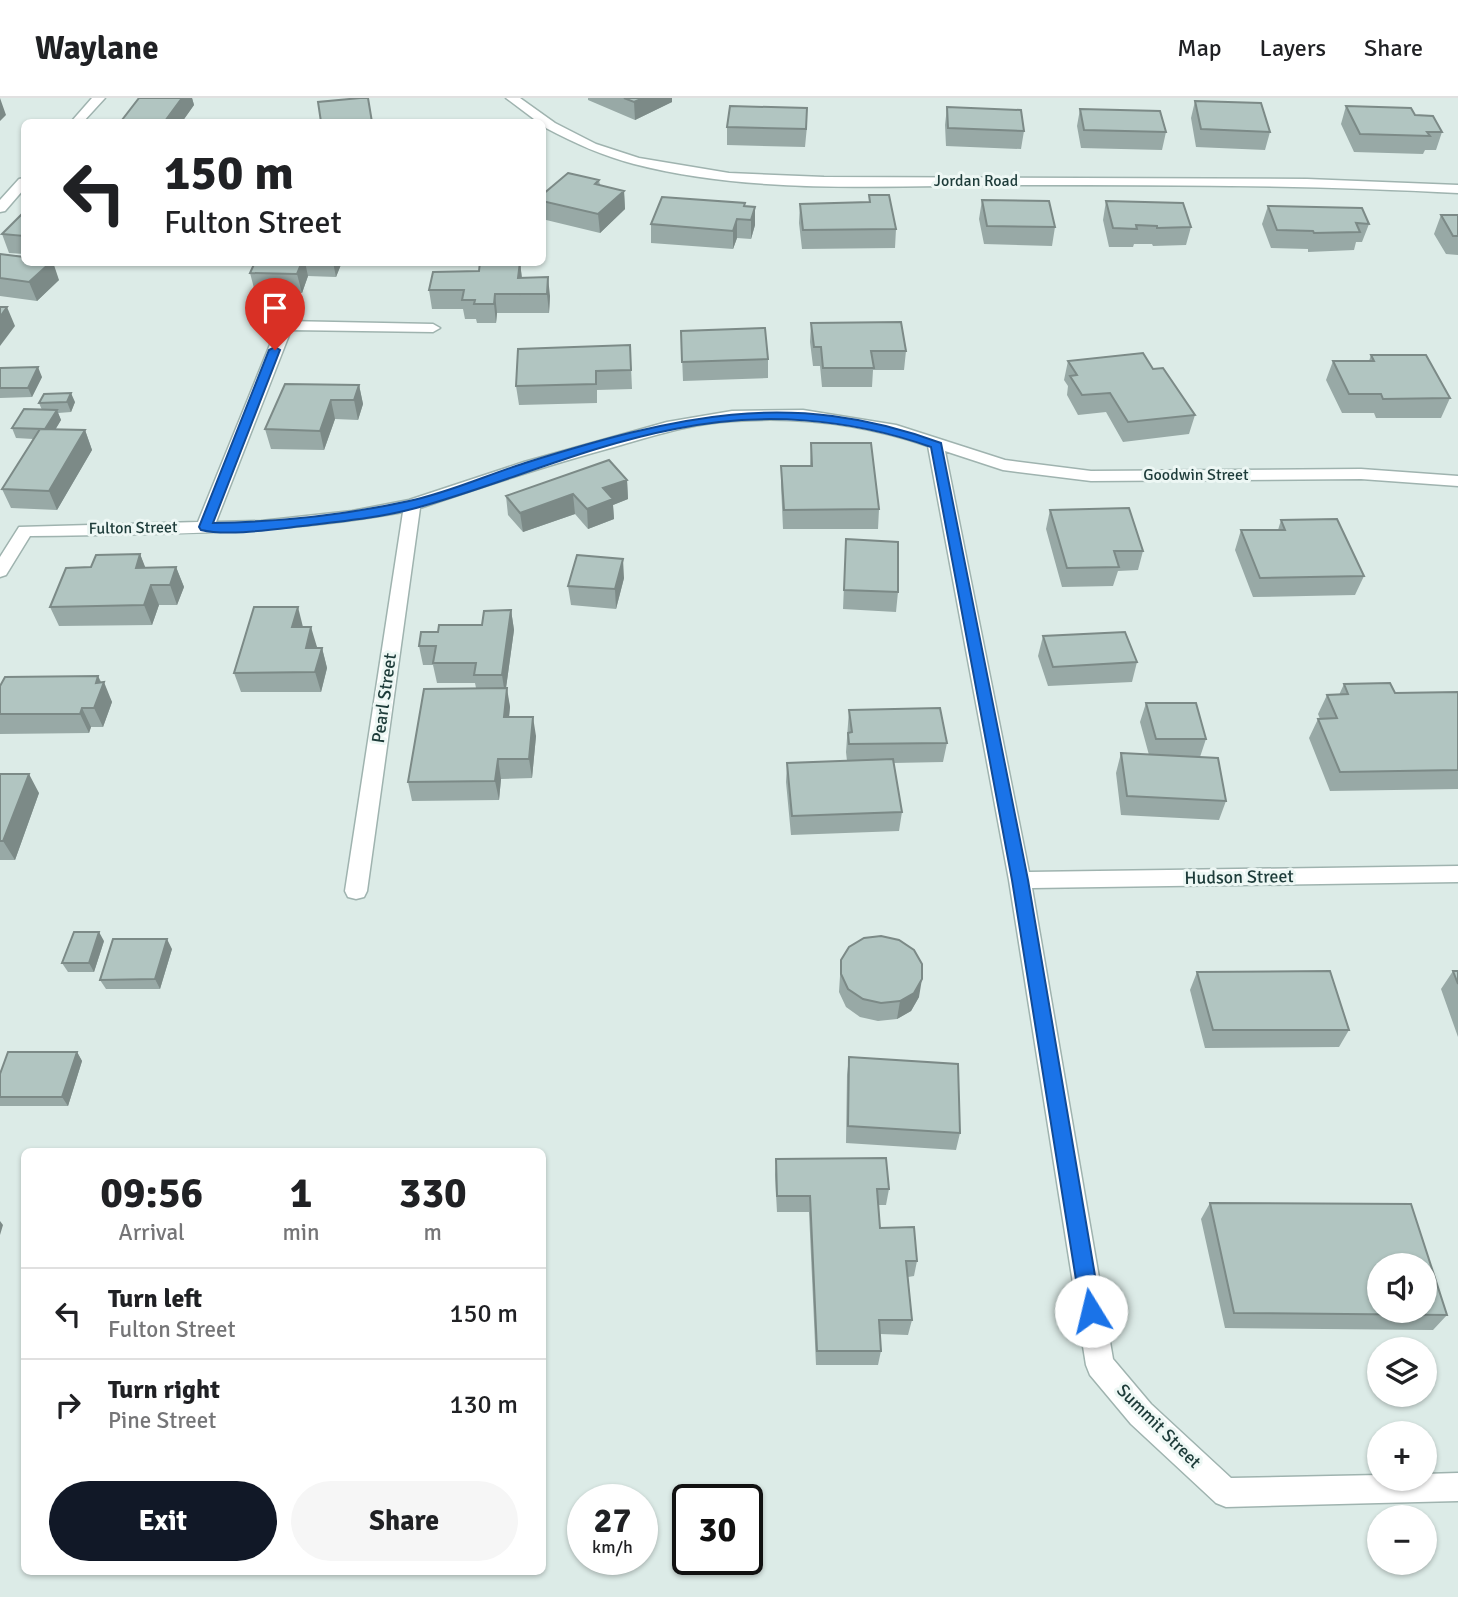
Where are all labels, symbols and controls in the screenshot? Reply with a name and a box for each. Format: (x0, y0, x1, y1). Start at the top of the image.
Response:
text: Waylane (35, 28, 159, 69)
text: Map (1177, 33, 1222, 63)
text: Layers (1260, 33, 1326, 63)
text: Share (1364, 33, 1423, 63)
text: 150 m (164, 143, 294, 203)
icon: left (49, 147, 140, 238)
street label: Jordan Road (934, 171, 1018, 191)
text: Fulton Street (164, 203, 342, 242)
pin (245, 278, 305, 350)
icon: arrive (256, 289, 294, 327)
street label: Goodwin Street (1143, 465, 1249, 485)
street label: Fulton Street (88, 517, 178, 539)
street label: Pearl Street (367, 652, 401, 744)
street label: Hudson Street (1184, 865, 1294, 889)
text: 09:56 (100, 1168, 203, 1219)
text: 1 (290, 1168, 312, 1219)
text: 330 (399, 1168, 467, 1219)
text: Arrival (119, 1218, 185, 1247)
text: min (282, 1218, 320, 1247)
text: m (424, 1218, 442, 1247)
map controls (1367, 1253, 1437, 1575)
button: sound (1367, 1253, 1437, 1323)
position arrow (1054, 1274, 1128, 1348)
text: Turn left (108, 1283, 202, 1315)
icon: left (49, 1295, 87, 1333)
text: 150 m (449, 1298, 518, 1330)
text: Fulton Street (108, 1315, 236, 1344)
button: layers (1367, 1337, 1437, 1407)
text: Turn right (108, 1374, 220, 1406)
street label: Summit Street (1112, 1379, 1206, 1473)
icon: right (49, 1386, 87, 1424)
text: 130 m (449, 1389, 518, 1421)
text: Pine Street (108, 1406, 216, 1435)
button: + (1367, 1421, 1437, 1491)
button: Exit (49, 1481, 277, 1561)
button: Share (291, 1481, 518, 1561)
speed limit sign: 30 (672, 1484, 763, 1575)
text: 27 (594, 1499, 631, 1542)
button: − (1367, 1505, 1437, 1575)
text: km/h (592, 1536, 633, 1558)

